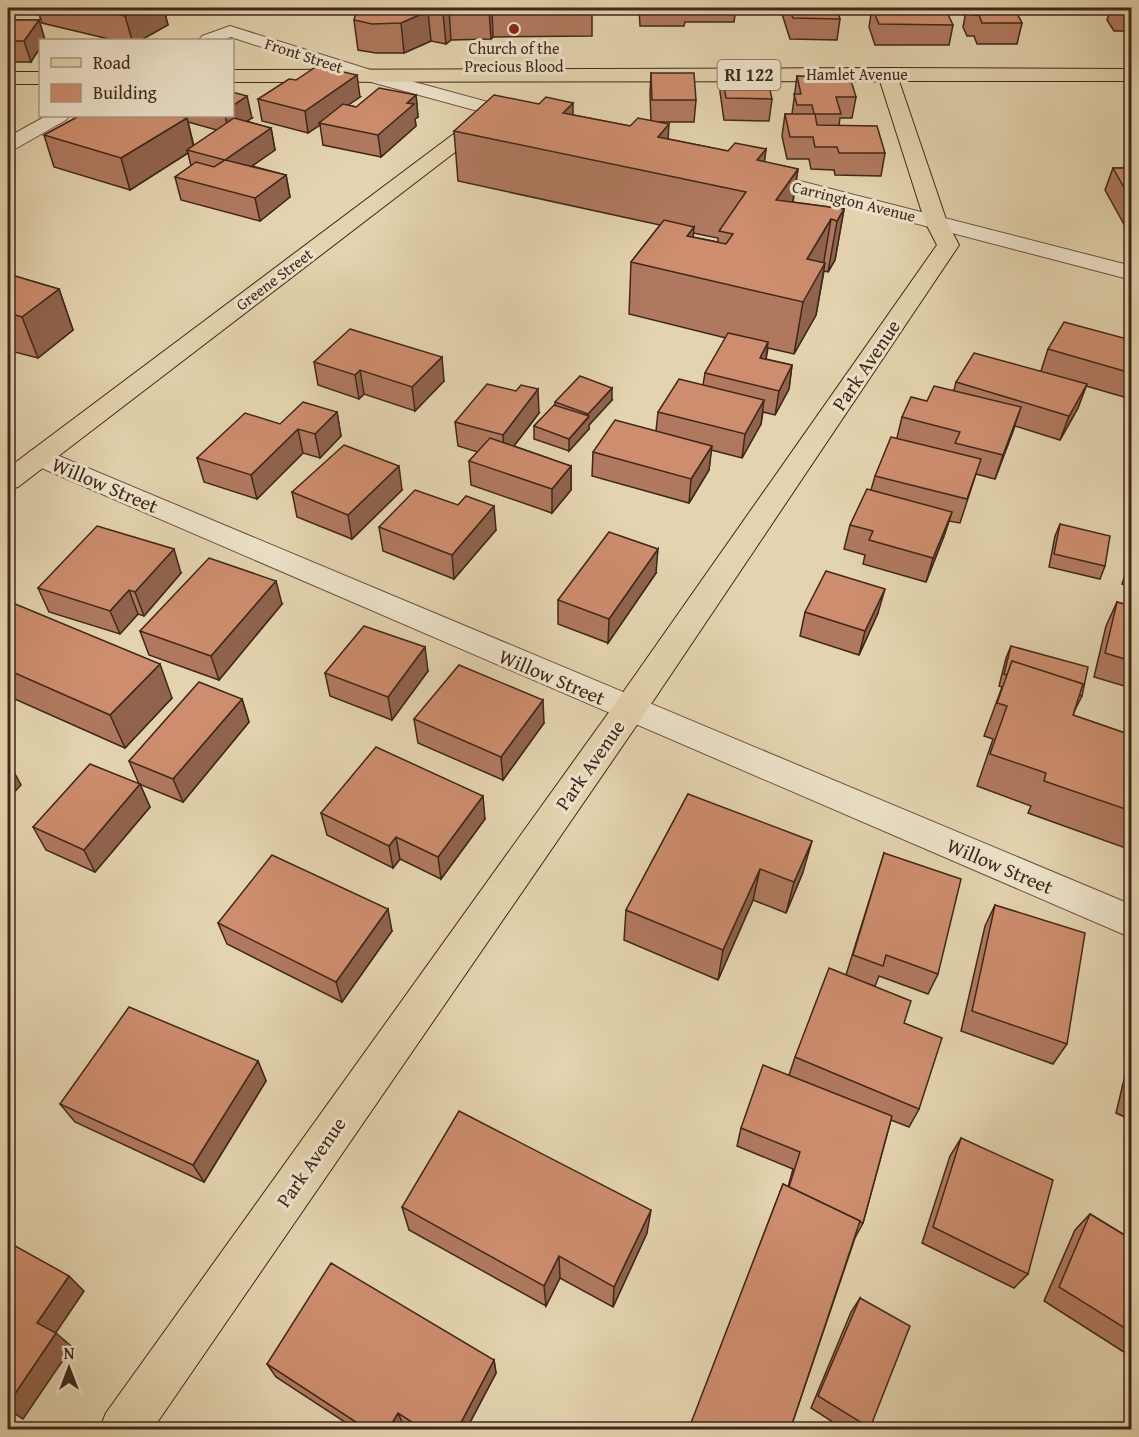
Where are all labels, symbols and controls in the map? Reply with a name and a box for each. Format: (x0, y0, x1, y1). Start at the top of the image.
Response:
marker: Church of the Precious Blood (507, 22, 521, 36)
street label: Front Street (262, 31, 347, 79)
place label: Church of the Precious Blood (464, 36, 564, 78)
legend (39, 39, 234, 117)
text: Road (93, 49, 131, 76)
road number: RI 122 (718, 60, 780, 90)
street label: Hamlet Avenue (806, 62, 908, 86)
text: Building (93, 79, 157, 106)
street label: Carrington Avenue (790, 174, 918, 228)
street label: Greene Street (230, 242, 318, 316)
street label: Park Avenue (824, 313, 907, 416)
street label: Willow Street (48, 449, 163, 520)
street label: Willow Street (495, 641, 610, 712)
street label: Park Avenue (548, 714, 631, 816)
street label: Willow Street (943, 830, 1058, 901)
street label: Park Avenue (269, 1111, 352, 1213)
north arrow (39, 1338, 99, 1398)
text: N (64, 1341, 75, 1365)

